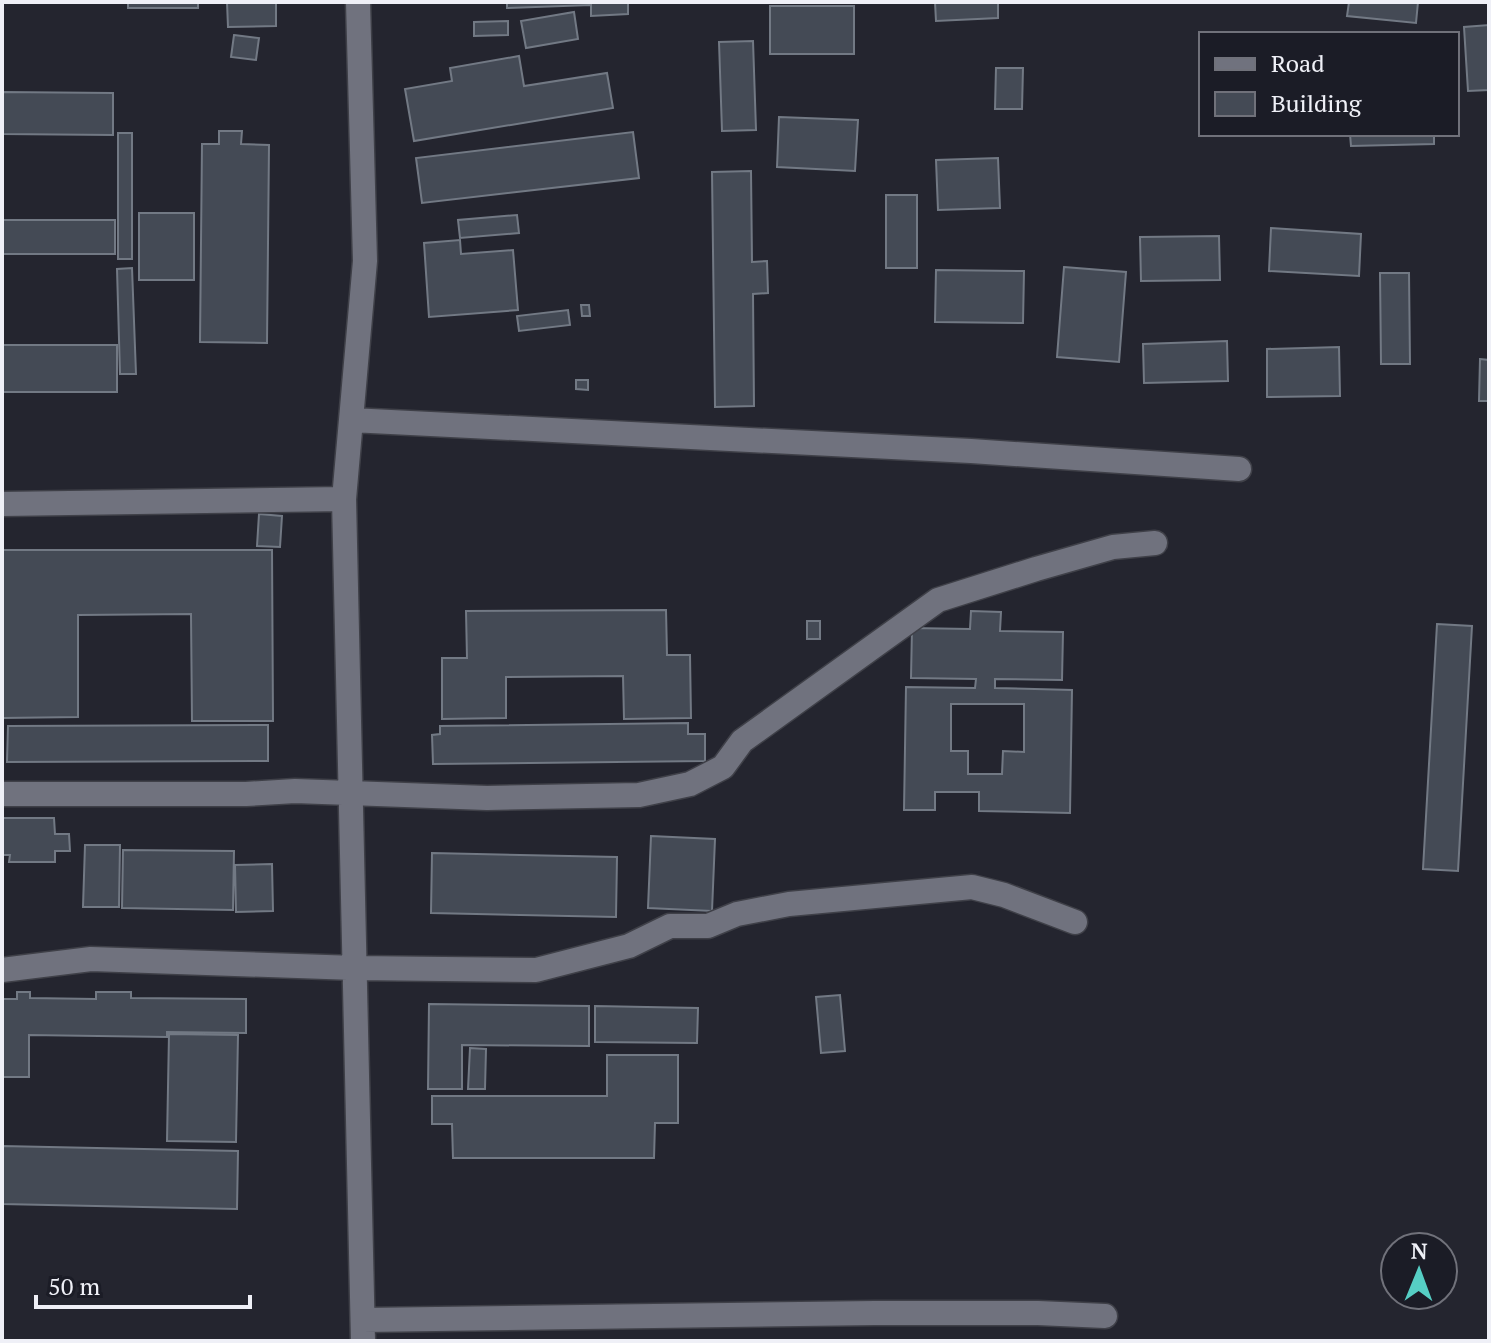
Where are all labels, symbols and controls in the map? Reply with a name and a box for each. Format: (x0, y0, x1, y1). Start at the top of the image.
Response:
legend (1199, 32, 1459, 136)
text: Road (1271, 47, 1325, 79)
text: Building (1271, 87, 1362, 119)
north arrow (1379, 1231, 1459, 1311)
text: N (1411, 1236, 1428, 1265)
scale bar (36, 1259, 250, 1309)
text: 50 m (48, 1270, 100, 1302)

